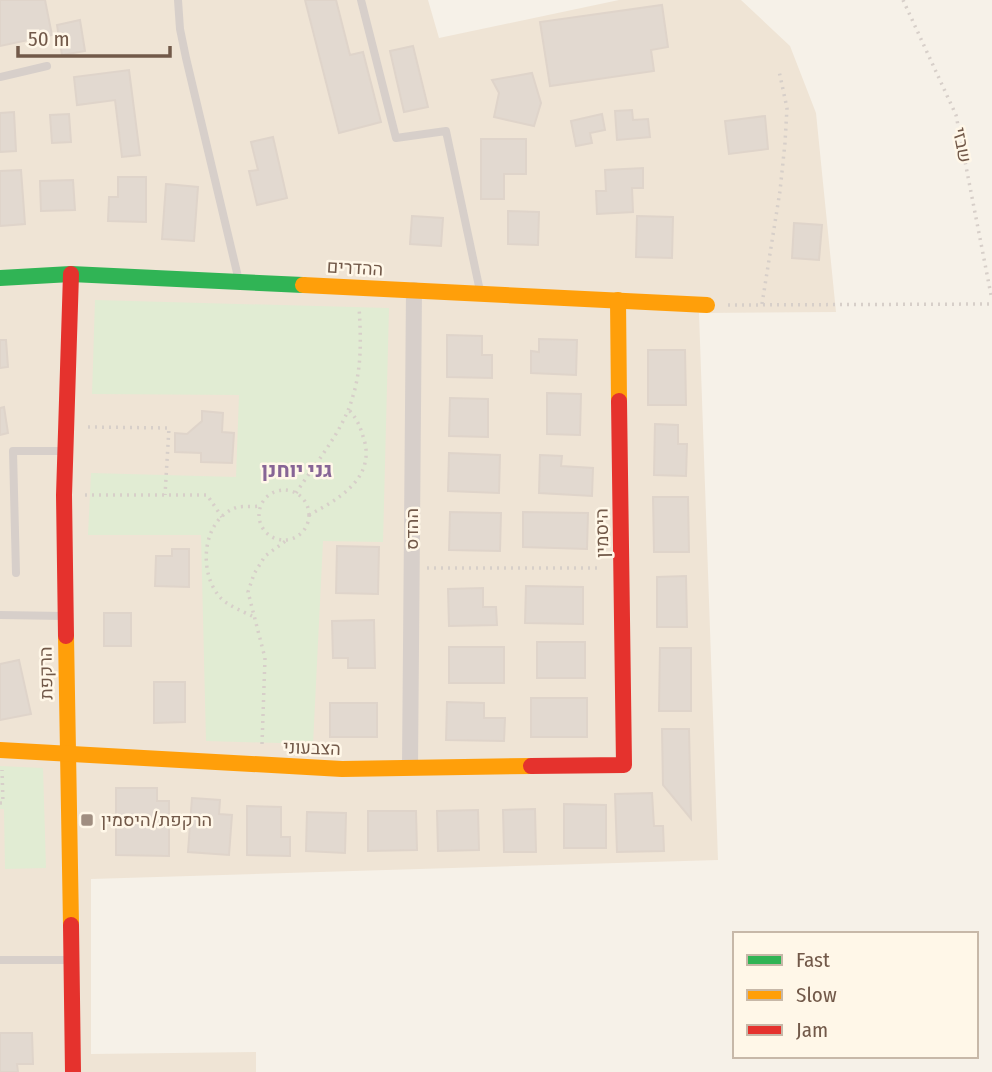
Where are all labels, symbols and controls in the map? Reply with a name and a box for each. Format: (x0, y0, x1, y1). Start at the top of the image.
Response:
scale bar (18, 14, 170, 58)
text: 50 m (28, 26, 70, 52)
street label: שבזי (948, 125, 976, 165)
street label: ההדרים (326, 256, 384, 280)
district label: גני יוחנן (261, 457, 333, 483)
street label: ההדס (401, 508, 423, 550)
street label: היסמין (591, 508, 613, 558)
street label: הרקפת (35, 646, 57, 700)
street label: הצבעוני (283, 736, 341, 760)
place label: הרקפת/היסמין (101, 809, 212, 831)
marker: הרקפת/היסמין (79, 812, 95, 828)
legend (733, 932, 978, 1058)
text: Fast (796, 947, 830, 973)
text: Slow (796, 982, 837, 1008)
text: Jam (796, 1017, 828, 1043)

